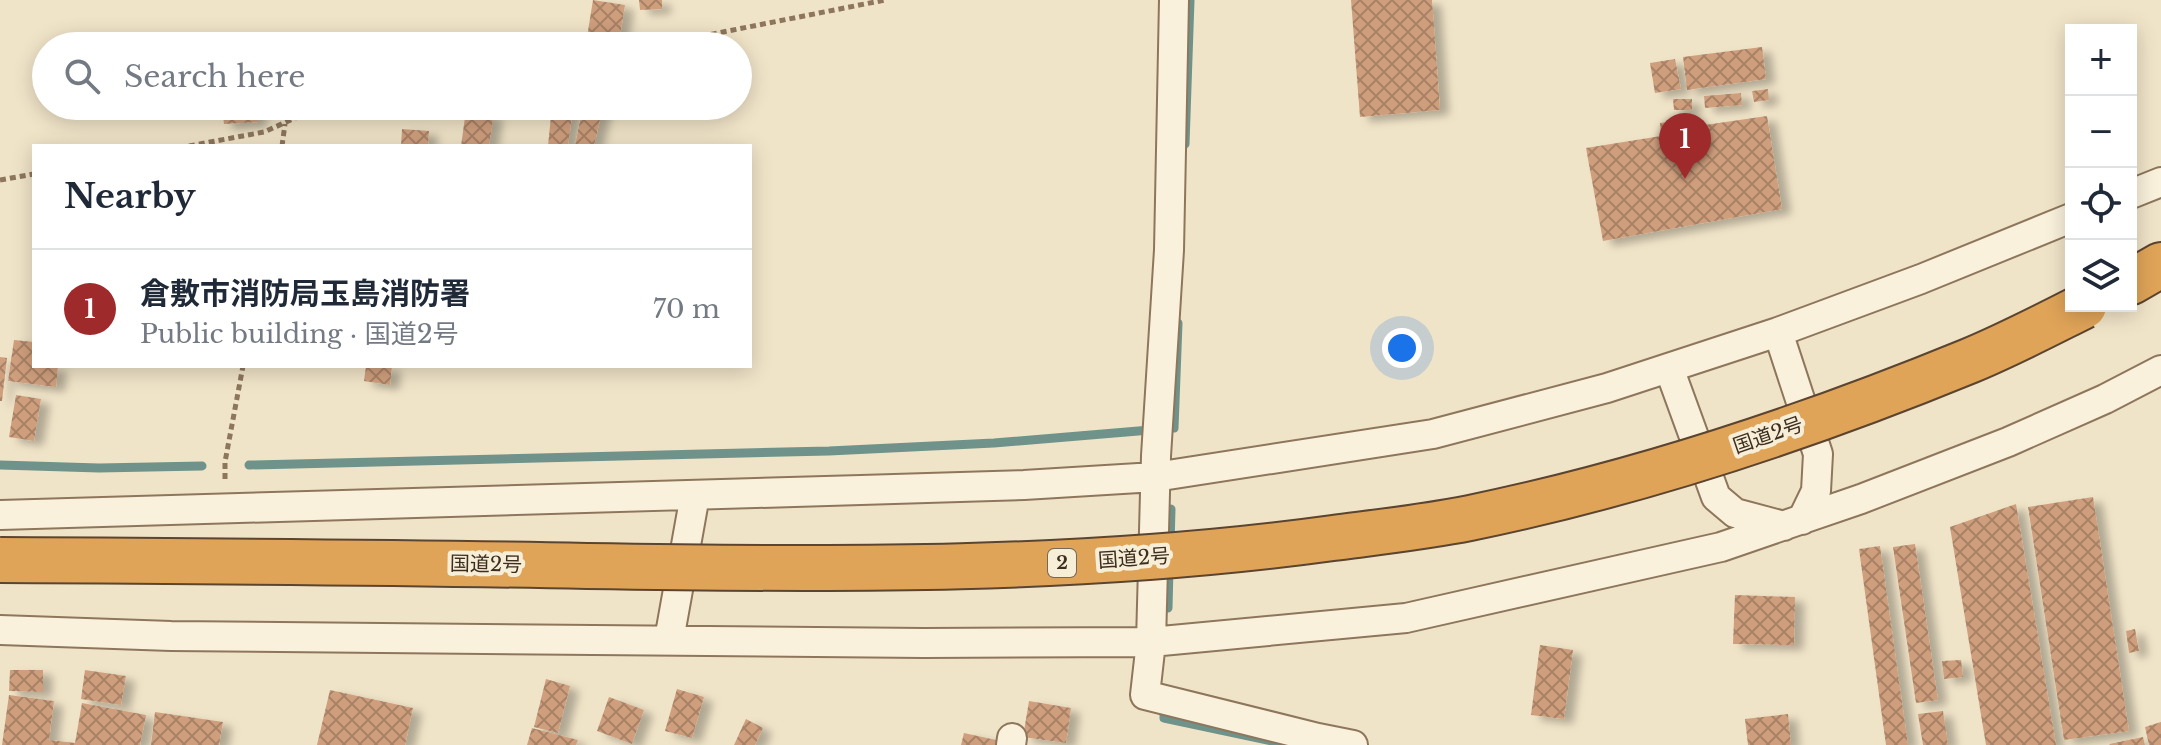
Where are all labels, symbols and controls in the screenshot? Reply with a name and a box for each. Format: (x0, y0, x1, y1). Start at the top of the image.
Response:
map controls (2065, 24, 2137, 312)
button: + (2065, 24, 2137, 96)
search box (32, 32, 752, 120)
icon: search (60, 54, 104, 98)
text: Search here (124, 58, 305, 95)
button: − (2065, 96, 2137, 168)
pin: 1 (1659, 113, 1711, 179)
button: locate (2065, 168, 2137, 240)
text: Nearby (64, 175, 196, 217)
button: layers (2065, 240, 2137, 312)
text: 倉敷市消防局玉島消防署 (140, 275, 470, 312)
text: 1 (84, 293, 96, 325)
text: 70 m (653, 293, 720, 325)
text: Public building · 国道2号 (140, 318, 459, 350)
your location (1382, 328, 1422, 368)
street label: 国道2号 (1730, 412, 1806, 458)
street label: 国道2号 (1097, 544, 1171, 572)
road number: 2 (1048, 549, 1076, 577)
street label: 国道2号 (450, 551, 522, 577)

